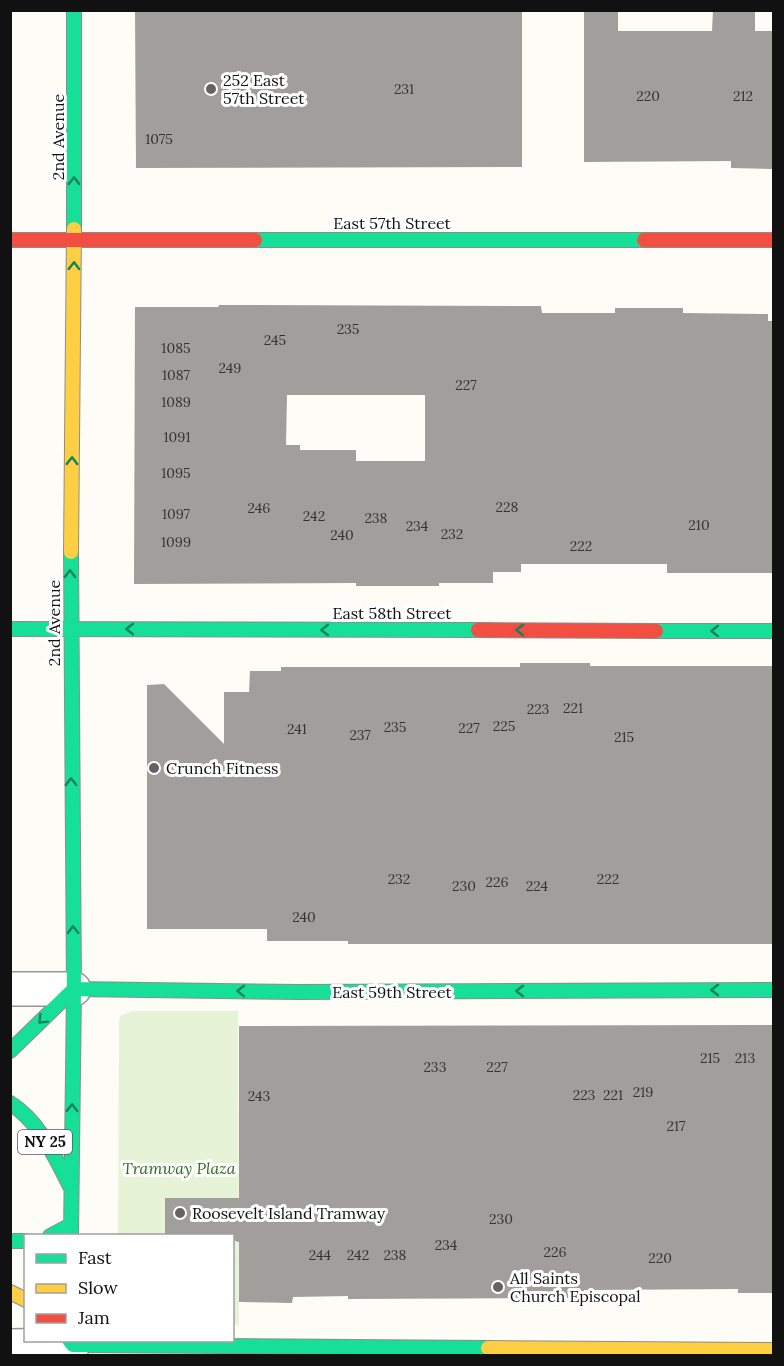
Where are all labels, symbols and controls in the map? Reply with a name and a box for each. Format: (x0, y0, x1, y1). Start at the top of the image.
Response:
place label: 252 East 57th Street (223, 70, 305, 108)
house number: 231 (394, 80, 414, 98)
marker: 252 East 57th Street (204, 82, 218, 96)
house number: 220 (636, 87, 660, 105)
house number: 212 (733, 87, 753, 105)
street label: 2nd Avenue (48, 93, 68, 180)
house number: 1075 (145, 130, 173, 148)
one-way arrow (68, 176, 80, 185)
street label: East 57th Street (333, 213, 452, 233)
one-way arrow (68, 261, 80, 270)
house number: 235 (337, 320, 359, 338)
house number: 245 (264, 331, 286, 349)
house number: 1085 (161, 339, 191, 357)
house number: 249 (219, 359, 241, 377)
house number: 1087 (162, 366, 191, 384)
house number: 227 (455, 376, 477, 394)
house number: 1089 (161, 393, 191, 411)
house number: 1091 (164, 428, 190, 446)
one-way arrow (65, 456, 78, 465)
house number: 1095 (161, 464, 191, 482)
house number: 228 (496, 498, 519, 516)
house number: 246 (248, 499, 270, 517)
house number: 1097 (162, 505, 191, 523)
house number: 242 (303, 507, 325, 525)
house number: 238 (365, 509, 388, 527)
house number: 210 (688, 516, 710, 534)
house number: 234 (406, 517, 429, 535)
house number: 232 (441, 525, 463, 543)
house number: 240 (330, 526, 354, 544)
house number: 1099 (161, 533, 191, 551)
house number: 222 (570, 537, 592, 555)
one-way arrow (64, 570, 76, 579)
street label: 2nd Avenue (44, 579, 64, 666)
street label: East 58th Street (332, 603, 452, 623)
one-way arrow (126, 623, 135, 635)
one-way arrow (321, 624, 330, 636)
one-way arrow (516, 624, 525, 636)
one-way arrow (711, 625, 720, 637)
house number: 221 (563, 699, 583, 717)
house number: 223 (527, 700, 550, 718)
house number: 225 (493, 717, 515, 735)
house number: 235 (384, 718, 406, 736)
house number: 227 (458, 719, 480, 737)
house number: 241 (287, 720, 307, 738)
house number: 237 (349, 726, 371, 744)
house number: 215 (614, 728, 634, 746)
place label: Crunch Fitness (166, 758, 279, 778)
marker: Crunch Fitness (147, 761, 161, 775)
one-way arrow (65, 778, 77, 787)
house number: 232 (388, 870, 410, 888)
house number: 222 (597, 870, 619, 888)
house number: 226 (485, 873, 509, 891)
house number: 230 (452, 877, 476, 895)
house number: 224 (526, 877, 549, 895)
house number: 240 (292, 908, 316, 926)
one-way arrow (67, 926, 79, 935)
street label: East 59th Street (332, 982, 452, 1002)
one-way arrow (711, 984, 720, 996)
one-way arrow (236, 985, 245, 997)
one-way arrow (516, 985, 525, 997)
one-way arrow (39, 1013, 50, 1024)
house number: 215 (700, 1049, 720, 1067)
house number: 213 (735, 1049, 755, 1067)
house number: 233 (424, 1058, 447, 1076)
house number: 227 (486, 1058, 508, 1076)
house number: 219 (633, 1083, 653, 1101)
house number: 223 (573, 1086, 596, 1104)
house number: 221 (603, 1086, 623, 1104)
house number: 243 (248, 1087, 270, 1105)
one-way arrow (66, 1104, 79, 1113)
house number: 217 (666, 1117, 686, 1135)
road number: NY 25 (18, 1130, 72, 1154)
park label: Tramway Plaza (122, 1158, 236, 1178)
place label: Roosevelt Island Tramway (192, 1203, 386, 1223)
marker: Roosevelt Island Tramway (173, 1206, 187, 1220)
house number: 230 (489, 1210, 513, 1228)
legend (24, 1234, 234, 1342)
house number: 234 (435, 1236, 458, 1254)
house number: 226 (543, 1243, 567, 1261)
text: Fast (78, 1246, 112, 1269)
house number: 244 (309, 1246, 332, 1264)
house number: 242 (347, 1246, 369, 1264)
house number: 238 (384, 1246, 407, 1264)
house number: 220 (648, 1249, 672, 1267)
place label: All Saints Church Episcopal (509, 1268, 641, 1306)
text: Slow (78, 1276, 118, 1299)
marker: All Saints Church Episcopal (491, 1280, 505, 1294)
text: Jam (77, 1306, 110, 1329)

